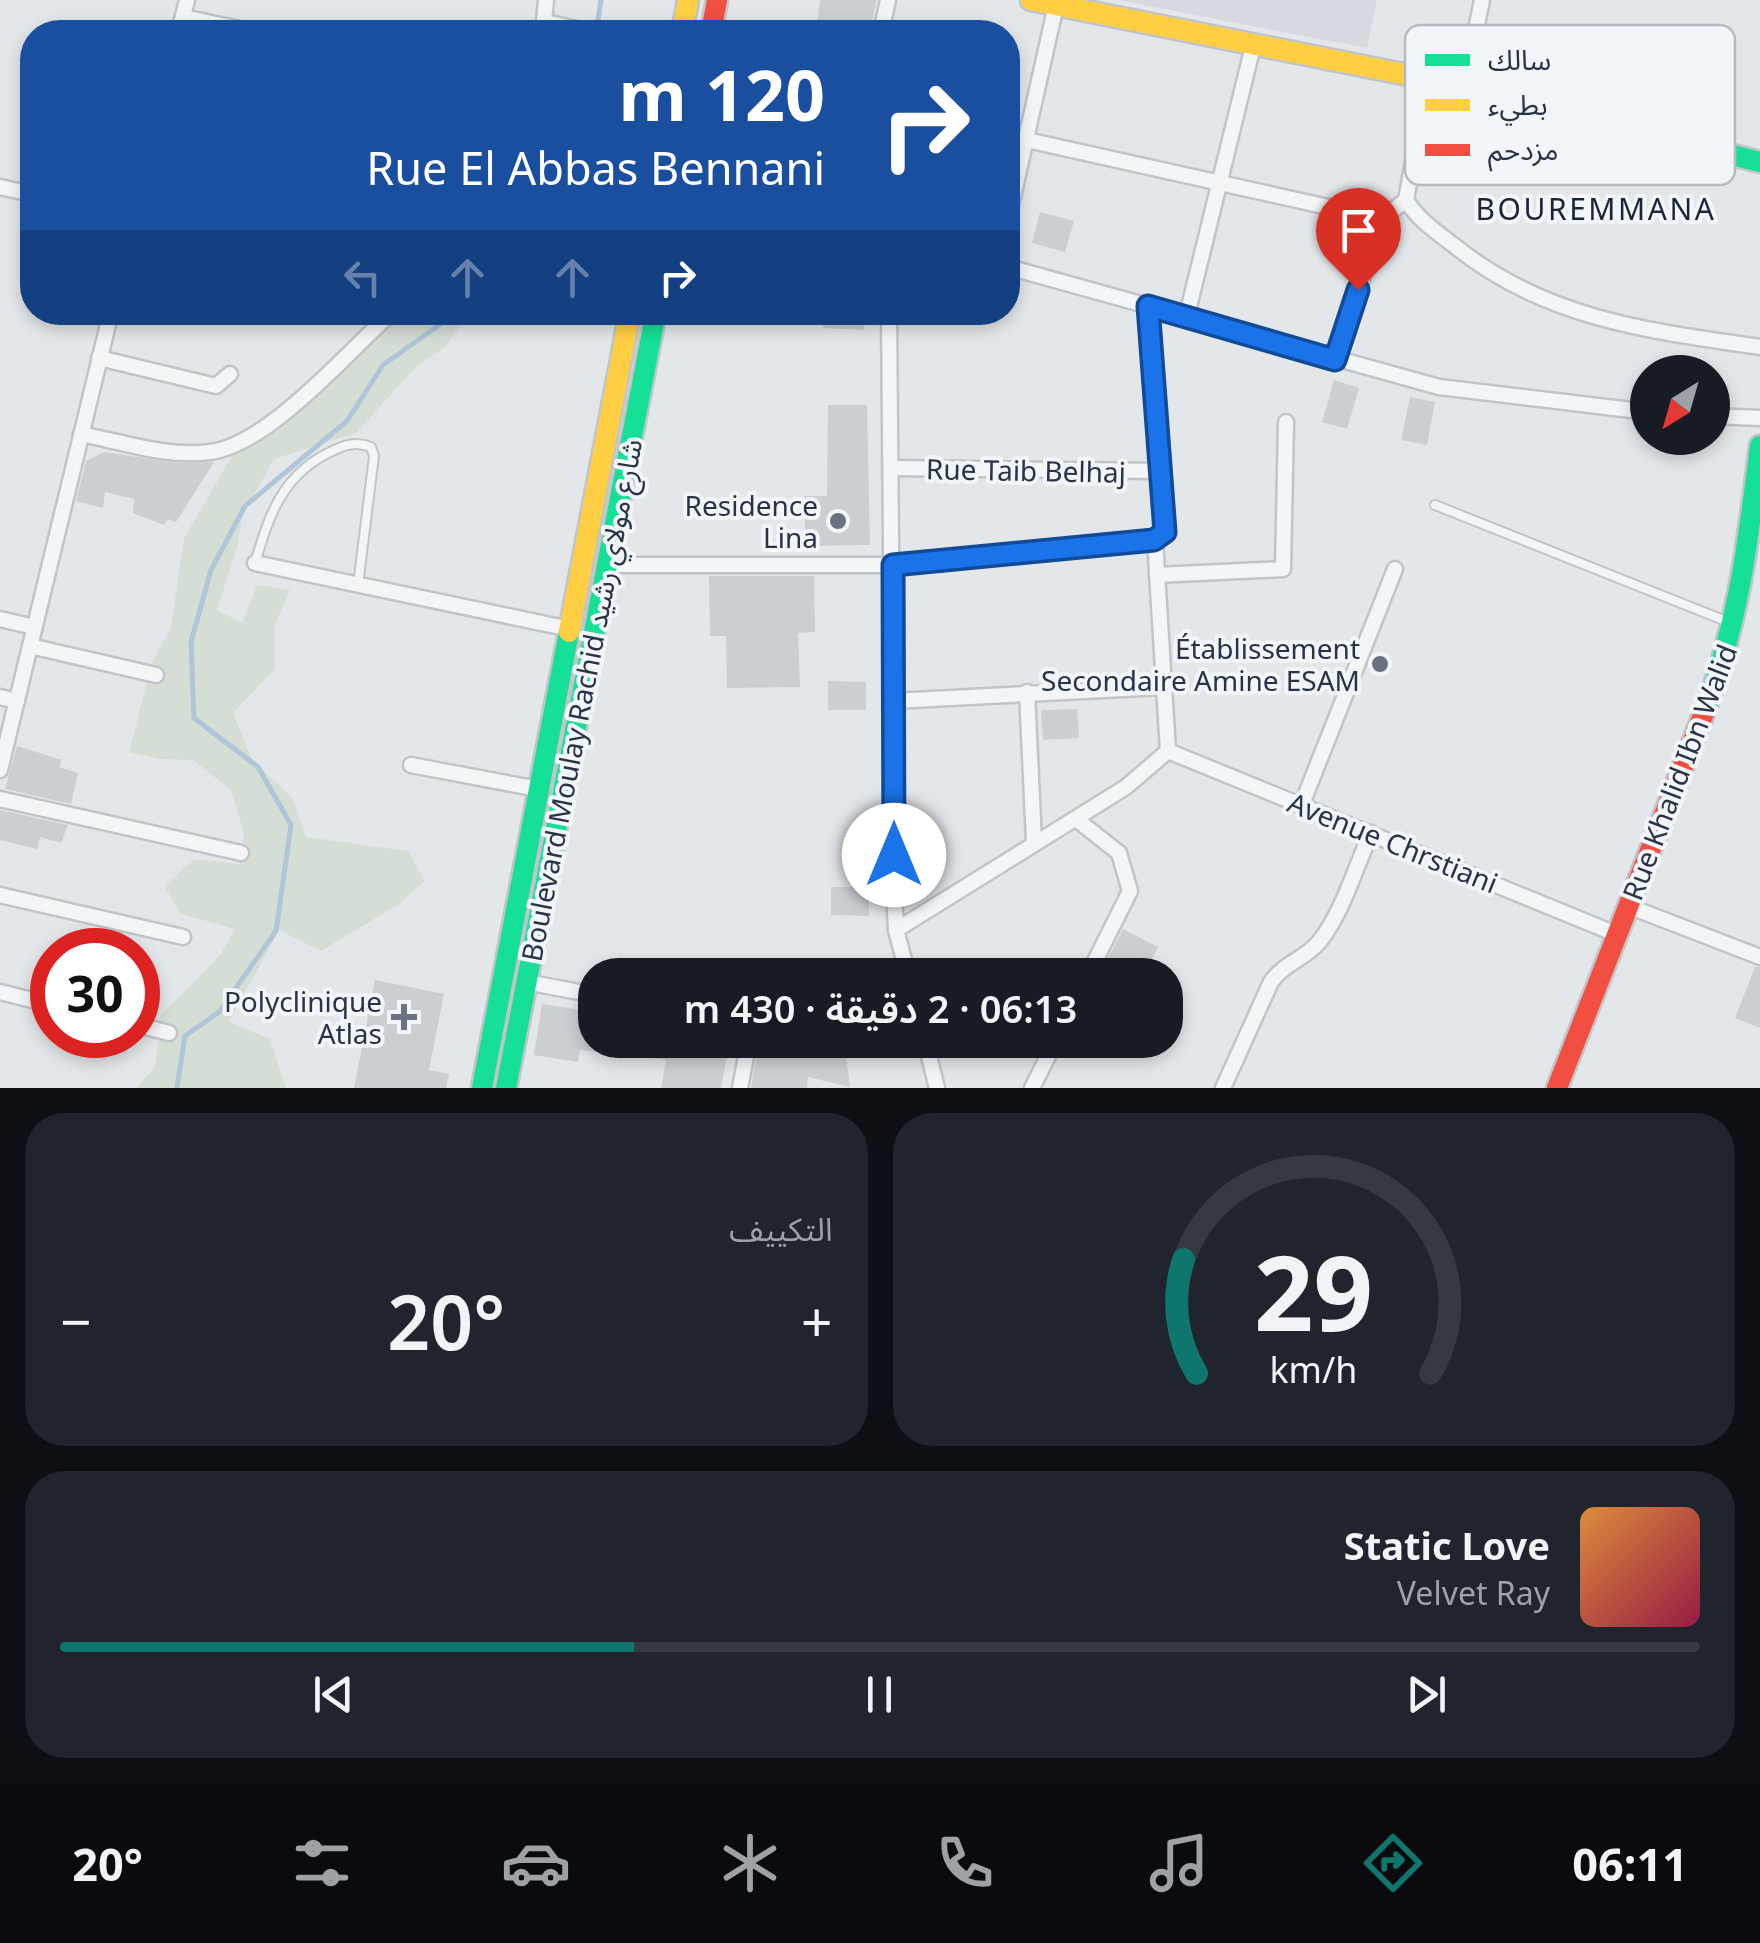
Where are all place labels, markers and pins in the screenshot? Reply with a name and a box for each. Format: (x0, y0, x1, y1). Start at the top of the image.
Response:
pin (1316, 188, 1401, 291)
place label: Residence Lina (685, 486, 818, 556)
marker: Residence Lina (827, 510, 849, 532)
place label: Établissement Secondaire Amine ESAM (1041, 629, 1360, 699)
marker: Établissement Secondaire Amine ESAM (1369, 653, 1391, 675)
place label: Polyclinique Atlas (224, 982, 382, 1052)
marker: Polyclinique Atlas (391, 1004, 417, 1030)

